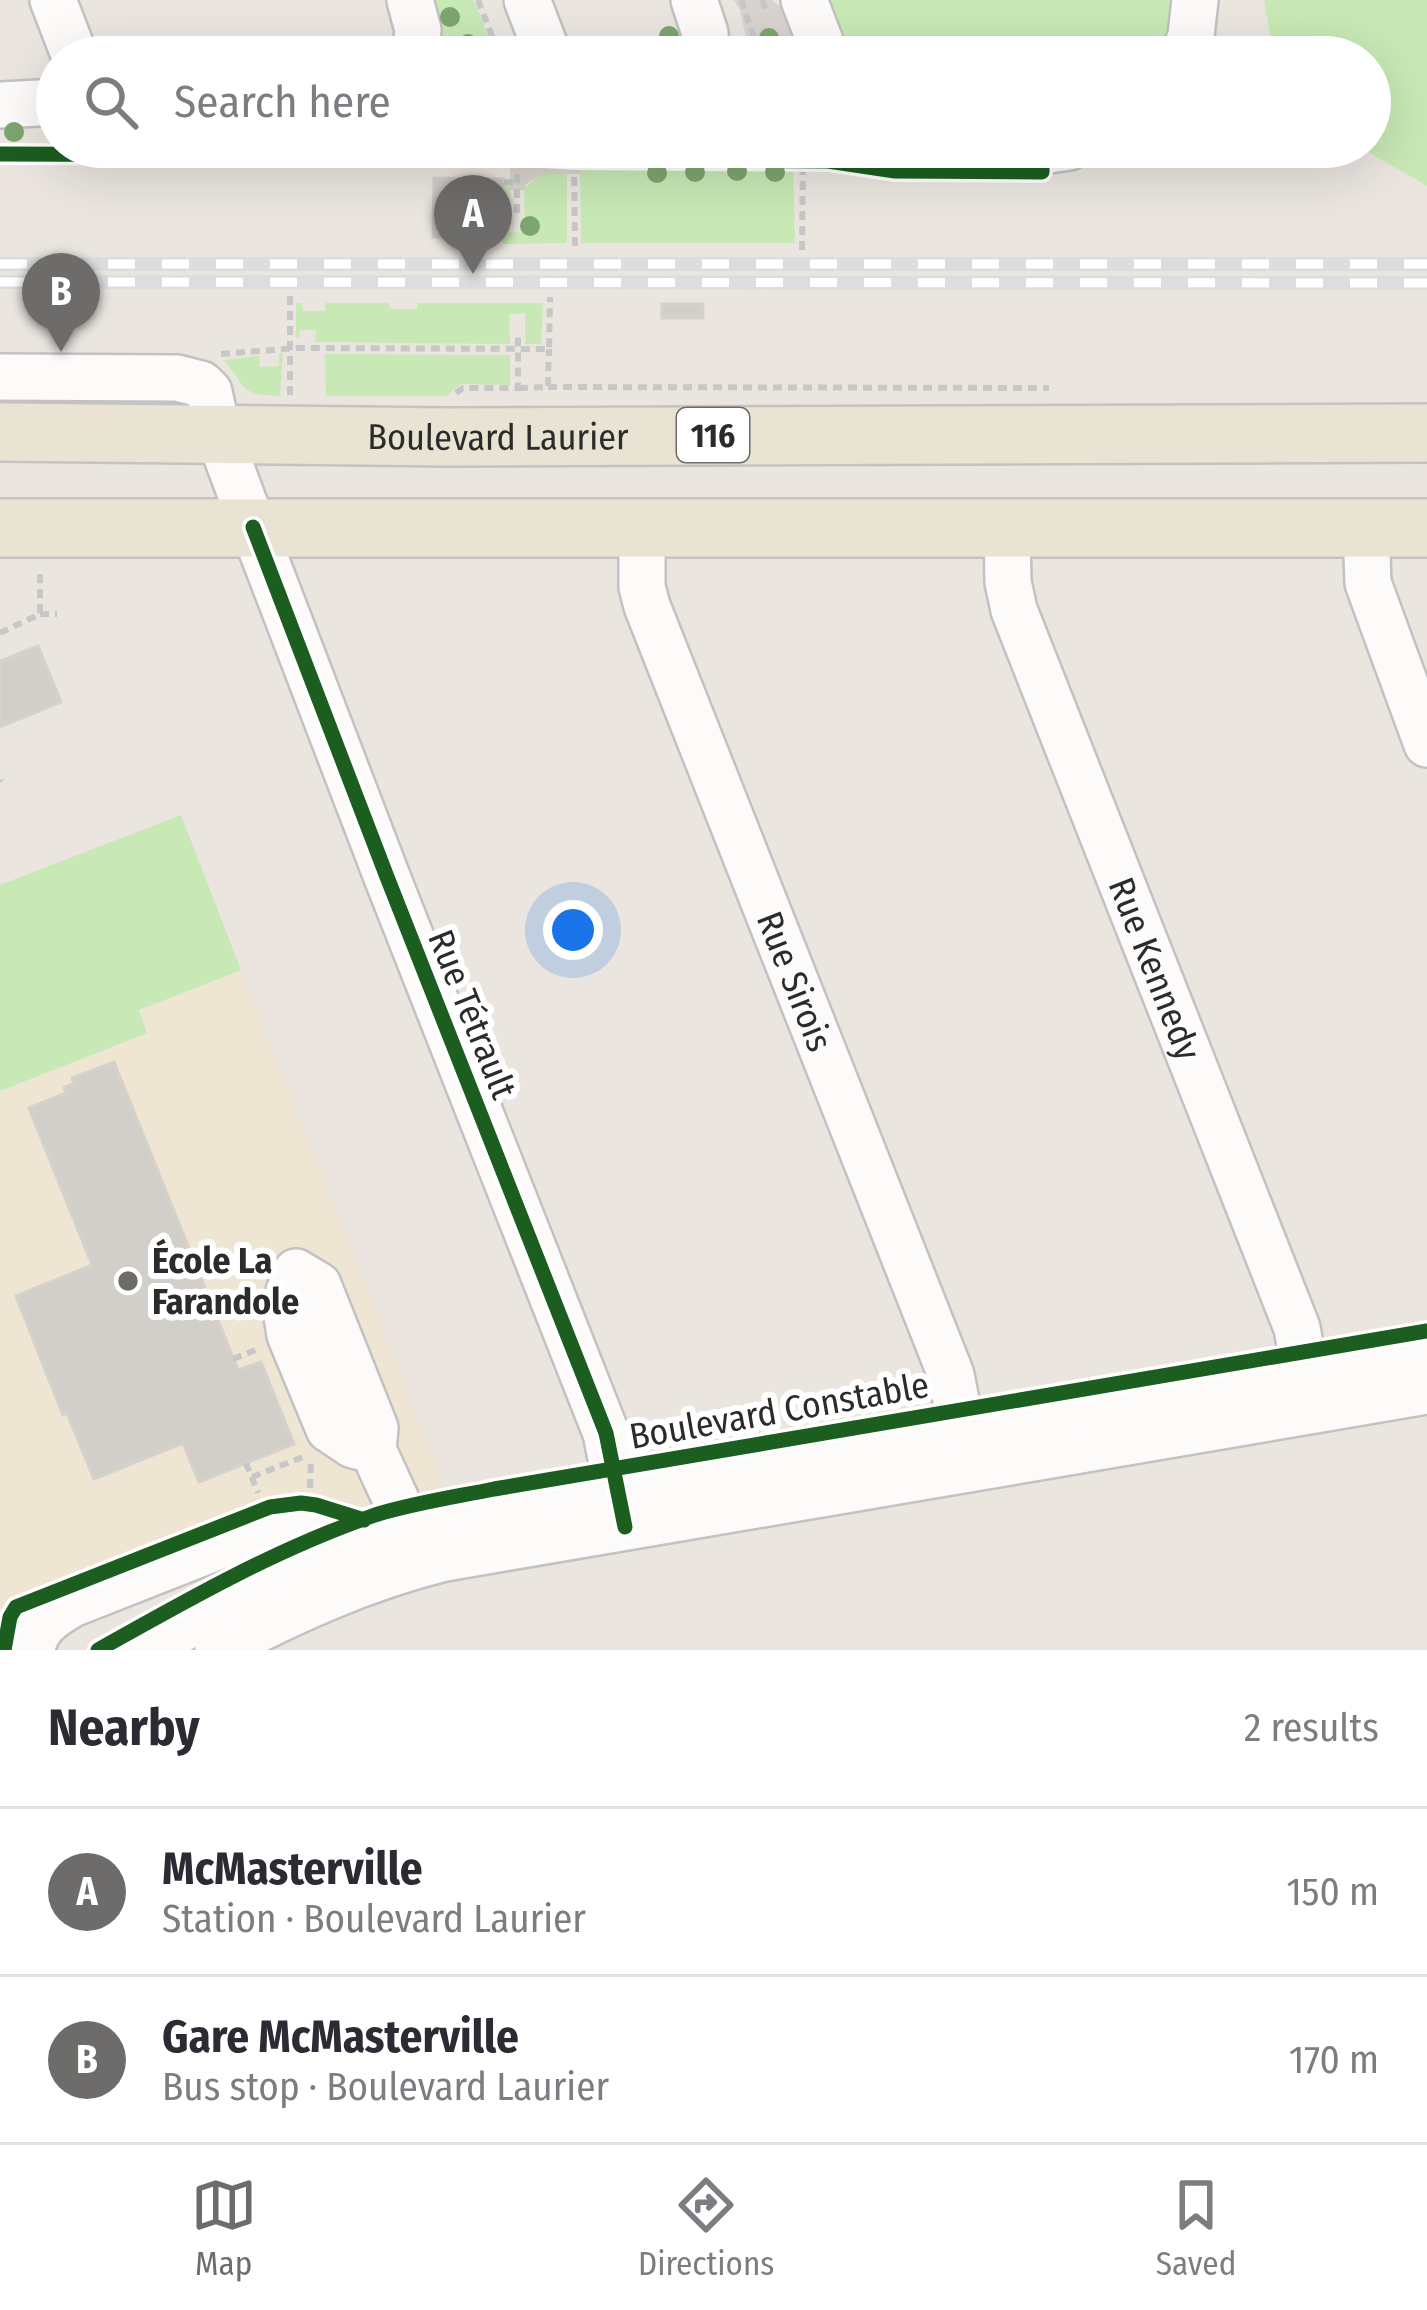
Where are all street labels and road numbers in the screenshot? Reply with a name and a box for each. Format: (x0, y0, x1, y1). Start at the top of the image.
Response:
road number: 116 (677, 408, 749, 462)
street label: Boulevard Laurier (367, 415, 629, 460)
street label: Rue Kennedy (1099, 871, 1210, 1066)
street label: Rue Sirois (747, 905, 842, 1058)
street label: Rue Tétrault (418, 924, 526, 1105)
street label: Boulevard Constable (626, 1363, 932, 1459)

